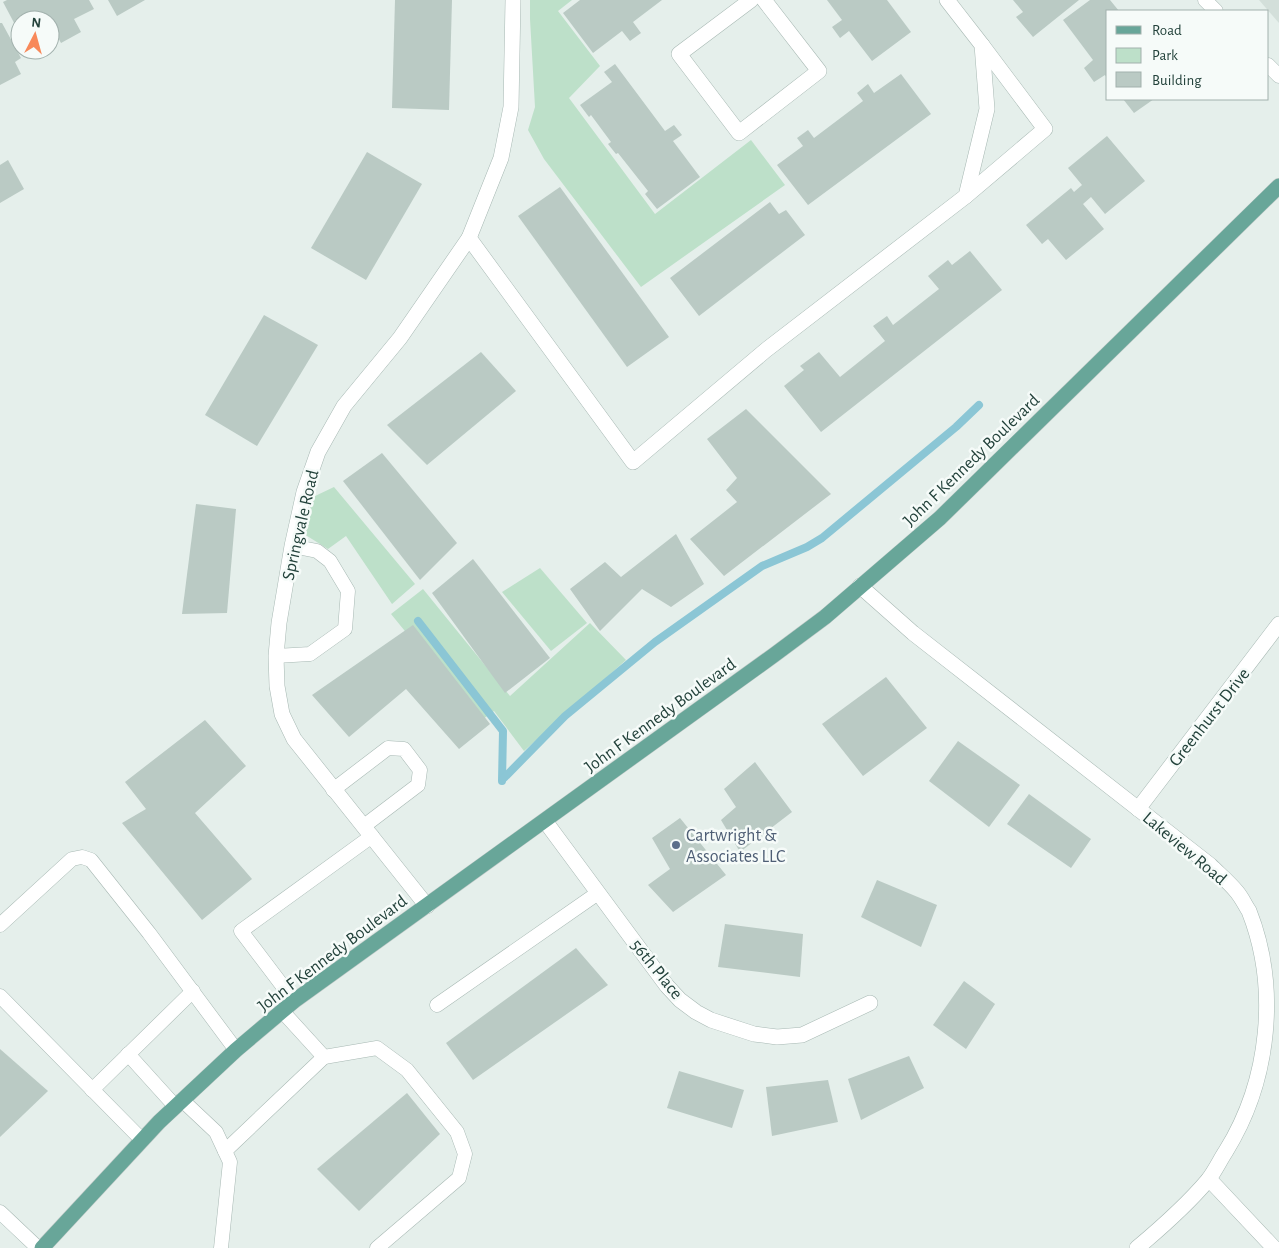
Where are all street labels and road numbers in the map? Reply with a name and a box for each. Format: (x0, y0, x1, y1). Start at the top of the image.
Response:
street label: John F Kennedy Boulevard (900, 391, 1043, 530)
street label: Springvale Road (280, 468, 322, 582)
street label: John F Kennedy Boulevard (582, 655, 739, 776)
street label: Greenhurst Drive (1166, 665, 1254, 770)
street label: Lakeview Road (1139, 809, 1230, 889)
street label: John F Kennedy Boulevard (255, 892, 410, 1016)
street label: 56th Place (627, 936, 686, 1003)

